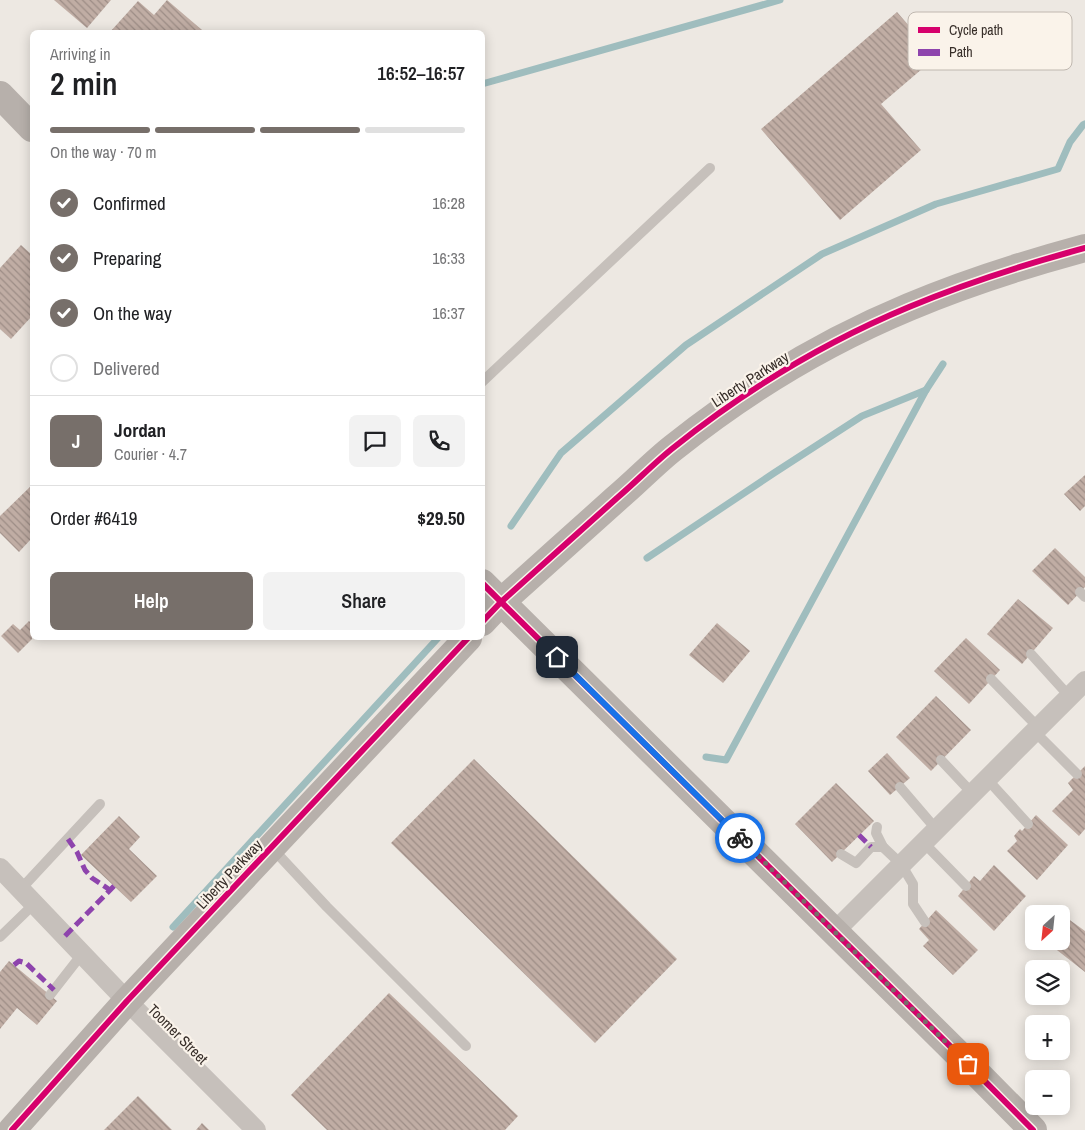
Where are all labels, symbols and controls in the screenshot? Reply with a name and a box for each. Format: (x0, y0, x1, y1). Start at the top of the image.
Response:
legend (908, 12, 1072, 70)
text: Cycle path (949, 21, 1003, 39)
text: Arriving in (50, 43, 111, 65)
text: Path (949, 43, 973, 61)
text: 16:52–16:57 (377, 60, 465, 86)
text: 2 min (50, 62, 118, 105)
text: On the way · 70 m (50, 141, 156, 163)
icon: check (50, 189, 78, 217)
text: Confirmed (93, 190, 166, 216)
text: 16:28 (432, 192, 465, 214)
icon: check (50, 244, 78, 272)
text: Preparing (93, 245, 161, 271)
text: 16:33 (432, 247, 465, 269)
icon: check (50, 299, 78, 327)
text: On the way (93, 300, 172, 326)
text: 16:37 (432, 302, 465, 324)
street label: Liberty Parkway (707, 346, 793, 412)
text: Delivered (93, 355, 160, 381)
button: chat (349, 415, 401, 467)
button: phone (413, 415, 465, 467)
text: Jordan (114, 417, 166, 443)
text: J (72, 428, 80, 454)
text: Courier · 4.7 (114, 443, 187, 465)
text: Order #6419 (50, 505, 137, 531)
text: $29.50 (417, 505, 465, 531)
button: Help (50, 572, 253, 630)
button: Share (263, 572, 465, 630)
pin (536, 636, 578, 678)
icon: home (543, 643, 571, 671)
courier (715, 813, 765, 863)
icon: bike (726, 824, 754, 852)
street label: Liberty Parkway (191, 834, 267, 913)
north arrow (1025, 905, 1070, 950)
map controls (1025, 905, 1070, 1115)
button: layers (1025, 960, 1070, 1005)
street label: Toomer Street (143, 999, 213, 1069)
button: + (1025, 1015, 1070, 1060)
pin (947, 1043, 989, 1085)
icon: bag (954, 1050, 982, 1078)
button: − (1025, 1070, 1070, 1115)

